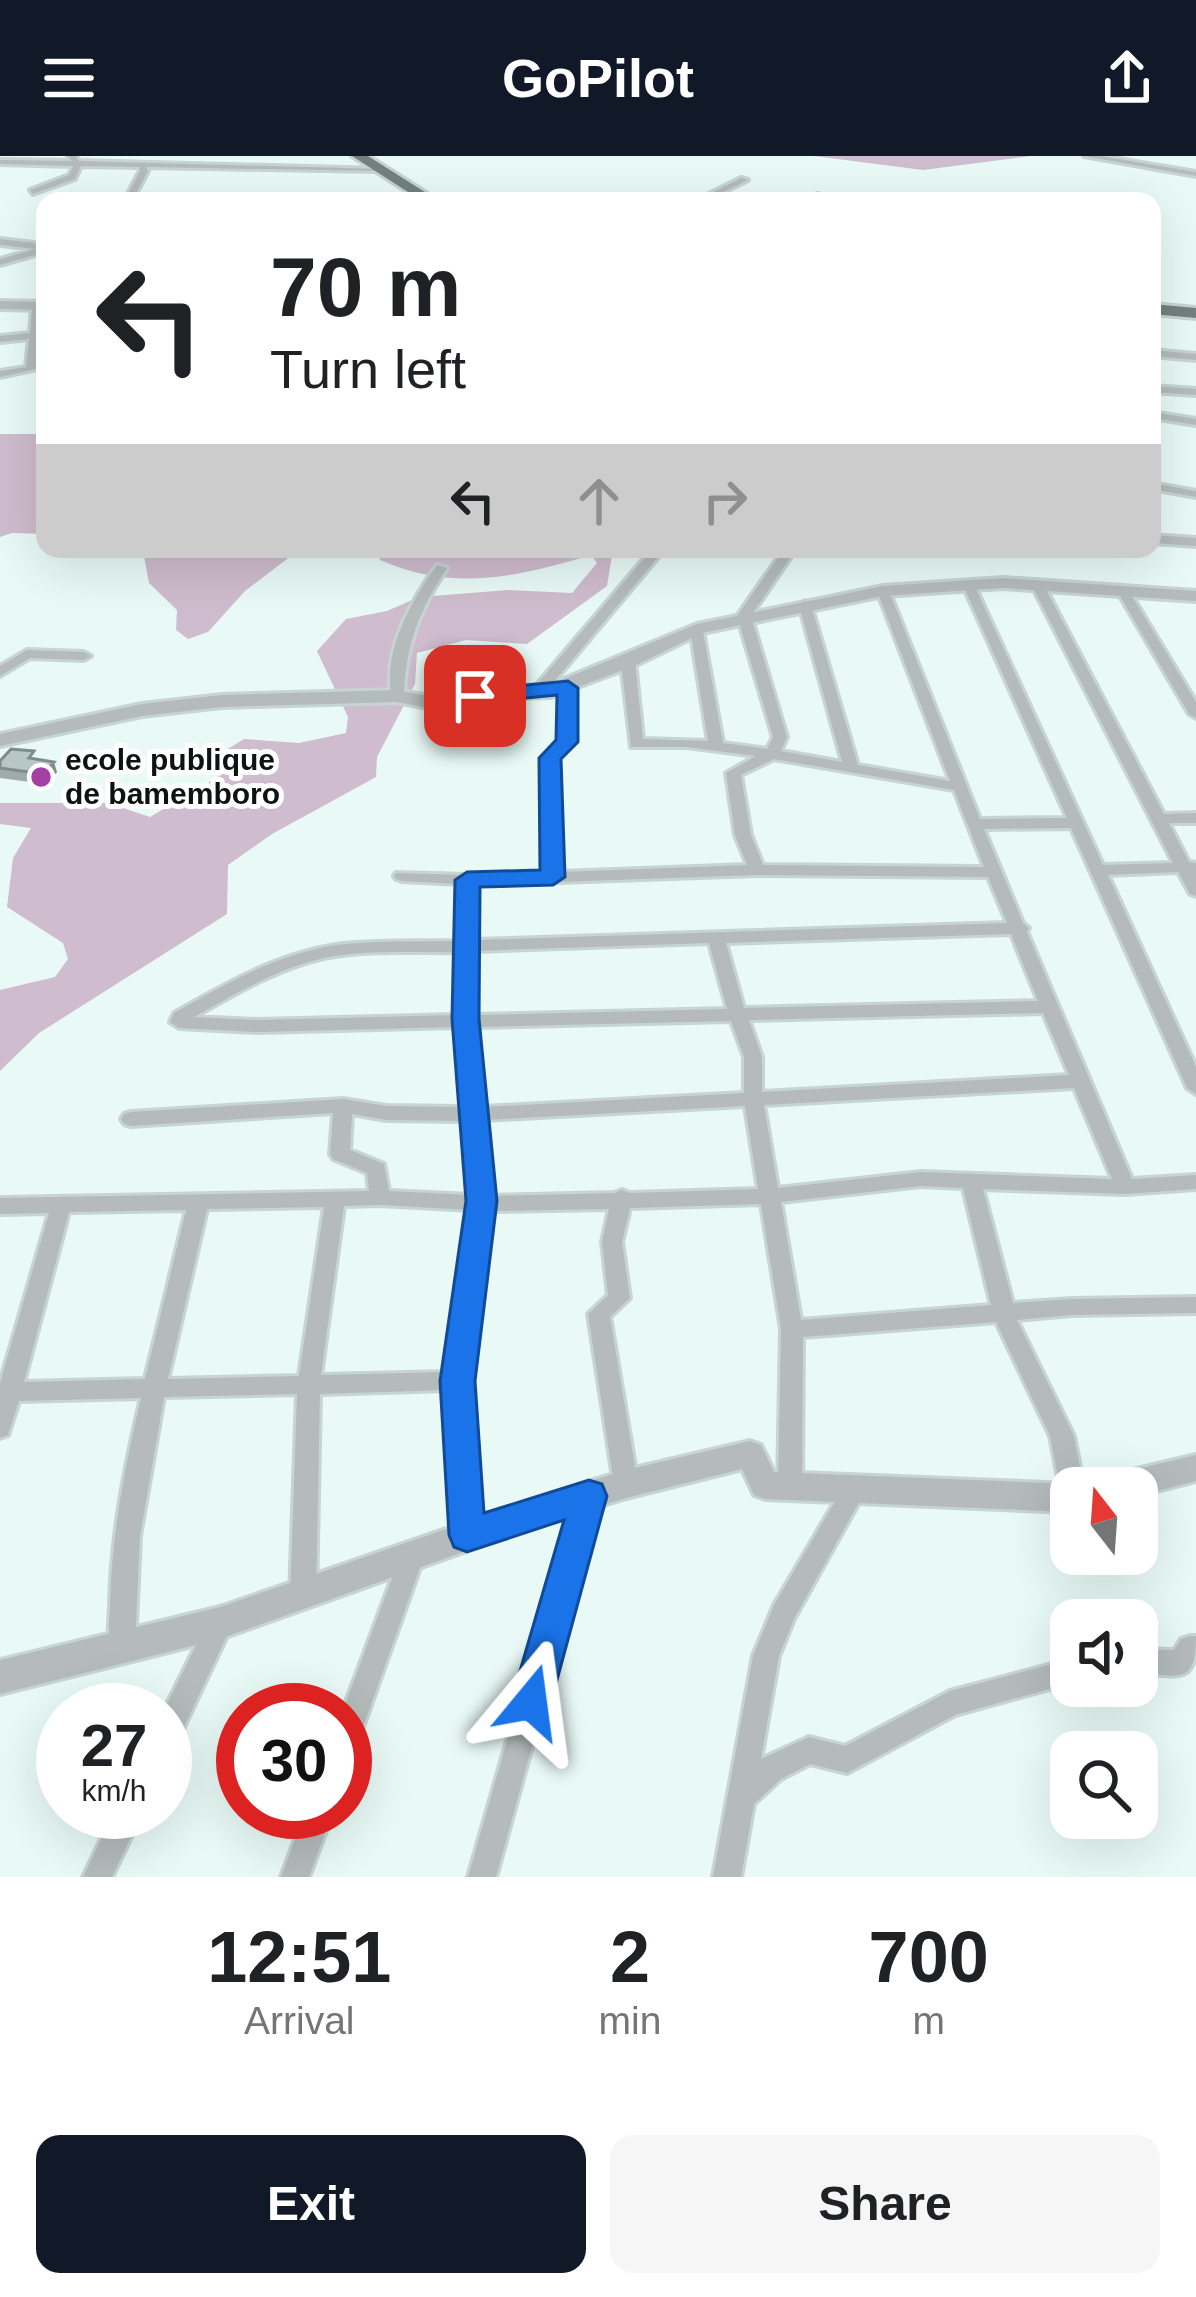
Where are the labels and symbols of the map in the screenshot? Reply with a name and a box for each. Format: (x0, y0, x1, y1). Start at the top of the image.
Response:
pin (424, 645, 526, 747)
place label: ecole publique de bamemboro (65, 743, 280, 810)
marker: ecole publique de bamemboro (28, 764, 54, 790)
north arrow (1050, 1467, 1158, 1575)
position arrow (468, 1639, 594, 1765)
speed limit sign: 30 (216, 1683, 372, 1839)

